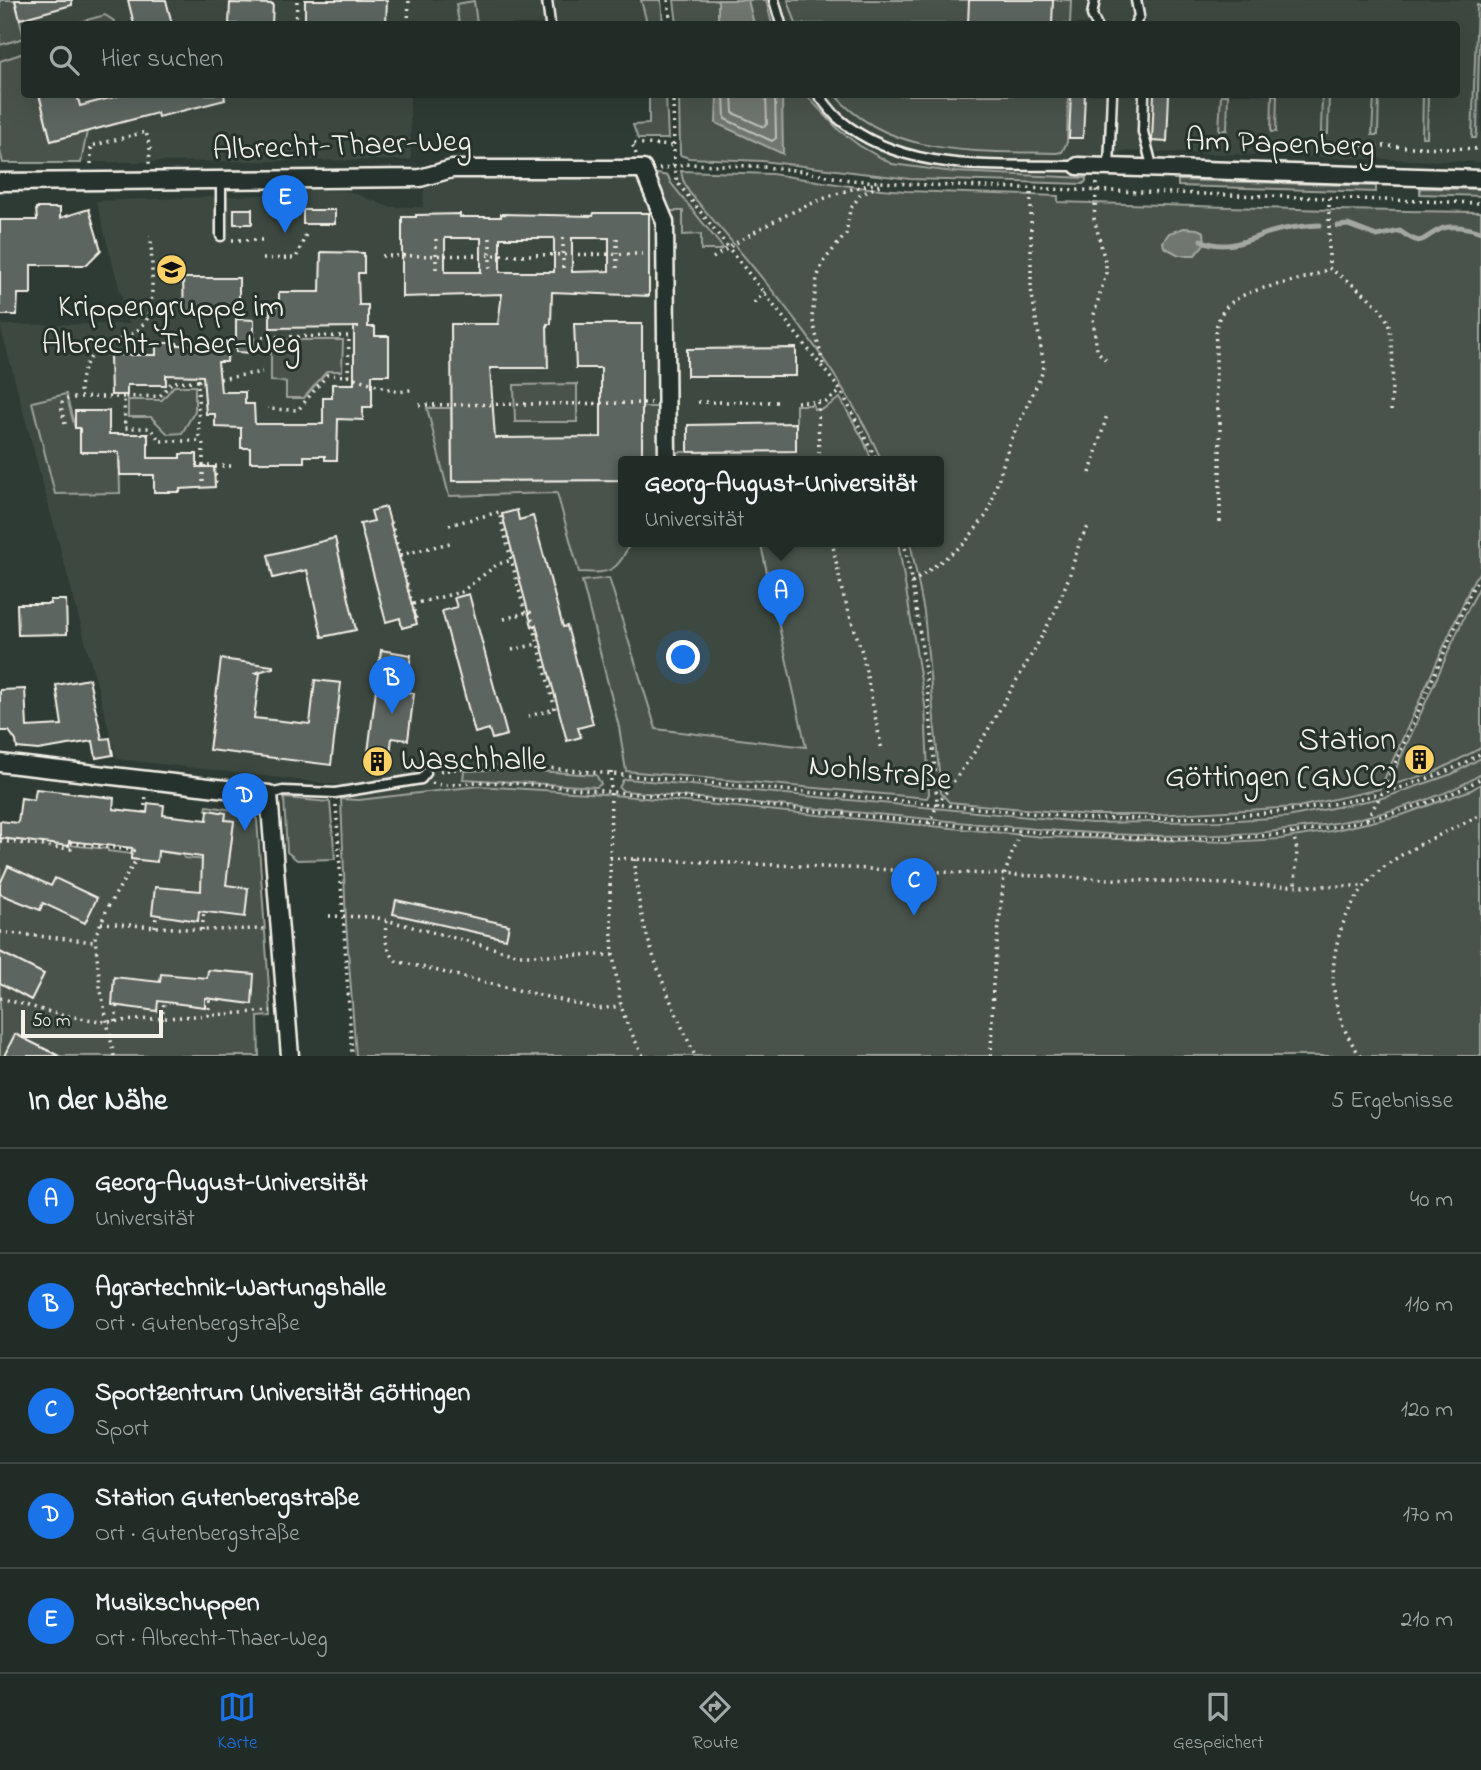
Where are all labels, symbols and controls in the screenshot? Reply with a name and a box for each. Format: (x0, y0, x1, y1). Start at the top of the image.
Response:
search box (21, 21, 1460, 98)
icon: search (45, 41, 83, 79)
text: Hier suchen (101, 41, 223, 79)
street label: Am Papenberg (1184, 118, 1376, 172)
street label: Albrecht-Thaer-Weg (212, 119, 472, 175)
pin: E (262, 175, 308, 233)
school or university icon: Krippengruppe im Albrecht-Thaer-Weg (154, 252, 188, 286)
place label: Krippengruppe im Albrecht-Thaer-Weg (41, 285, 301, 369)
popup (618, 456, 944, 547)
text: Georg-August-Universität (644, 466, 918, 504)
text: Universität (644, 504, 744, 537)
pin: A (758, 569, 804, 627)
your location (666, 640, 700, 674)
pin: B (369, 656, 415, 714)
place label: Station Göttingen (GNCC) (1165, 718, 1396, 802)
place label: Waschhalle (401, 738, 547, 785)
building icon: Station Göttingen (GNCC) (1402, 742, 1436, 776)
street label: Nohlstraße (806, 743, 954, 805)
building icon: Waschhalle (361, 744, 395, 778)
pin: D (222, 773, 268, 831)
pin: C (891, 858, 937, 916)
scale bar (21, 1007, 163, 1039)
text: 50 m (32, 1008, 71, 1035)
text: In der Nähe (28, 1080, 168, 1124)
text: 5 Ergebnisse (1331, 1085, 1453, 1118)
text: Georg-August-Universität (95, 1165, 368, 1203)
text: A (44, 1184, 58, 1217)
text: 40 m (1410, 1184, 1453, 1217)
text: Universität (95, 1203, 195, 1236)
text: Agrartechnik-Wartungshalle (95, 1270, 386, 1308)
text: B (43, 1289, 59, 1322)
text: 110 m (1405, 1289, 1453, 1322)
text: Ort · Gutenbergstraße (95, 1308, 300, 1341)
text: Sportzentrum Universität Göttingen (95, 1375, 470, 1413)
text: C (45, 1394, 57, 1427)
text: 120 m (1401, 1394, 1453, 1427)
text: Sport (95, 1413, 149, 1446)
text: Station Gutenbergstraße (95, 1480, 359, 1518)
text: D (43, 1499, 59, 1532)
text: 170 m (1403, 1499, 1453, 1532)
text: Ort · Gutenbergstraße (95, 1518, 300, 1551)
text: Musikschuppen (95, 1585, 260, 1623)
text: E (44, 1604, 58, 1637)
text: 210 m (1401, 1604, 1453, 1637)
text: Ort · Albrecht-Thaer-Weg (95, 1623, 328, 1656)
tab: Karte (217, 1688, 258, 1757)
tab: Route (692, 1688, 738, 1757)
tab: Gespeichert (1173, 1688, 1264, 1757)

